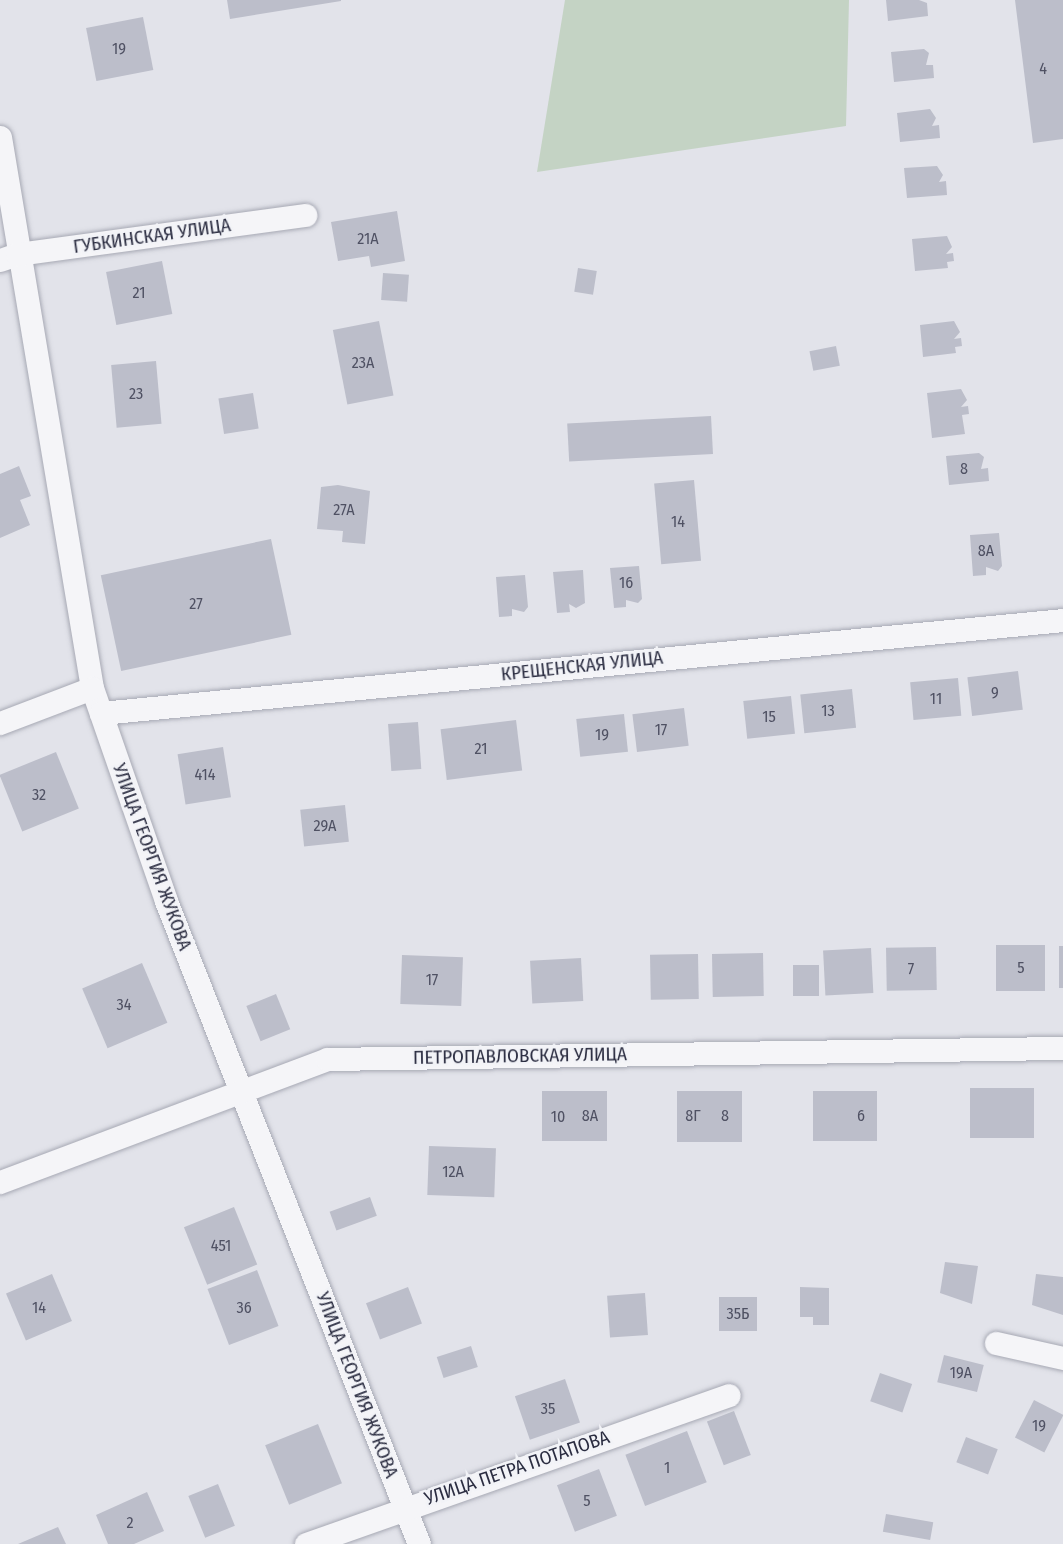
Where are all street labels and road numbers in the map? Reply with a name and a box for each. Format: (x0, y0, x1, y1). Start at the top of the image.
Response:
street label: ГУБКИНСКАЯ УЛИЦА (72, 214, 232, 258)
street label: КРЕЩЕНСКАЯ УЛИЦА (500, 646, 664, 686)
street label: УЛИЦА ГЕОРГИЯ ЖУКОВА (108, 760, 196, 954)
street label: ПЕТРОПАВЛОВСКАЯ УЛИЦА (413, 1043, 627, 1069)
street label: УЛИЦА ГЕОРГИЯ ЖУКОВА (311, 1289, 403, 1481)
street label: УЛИЦА ПЕТРА ПОТАПОВА (422, 1426, 612, 1510)

